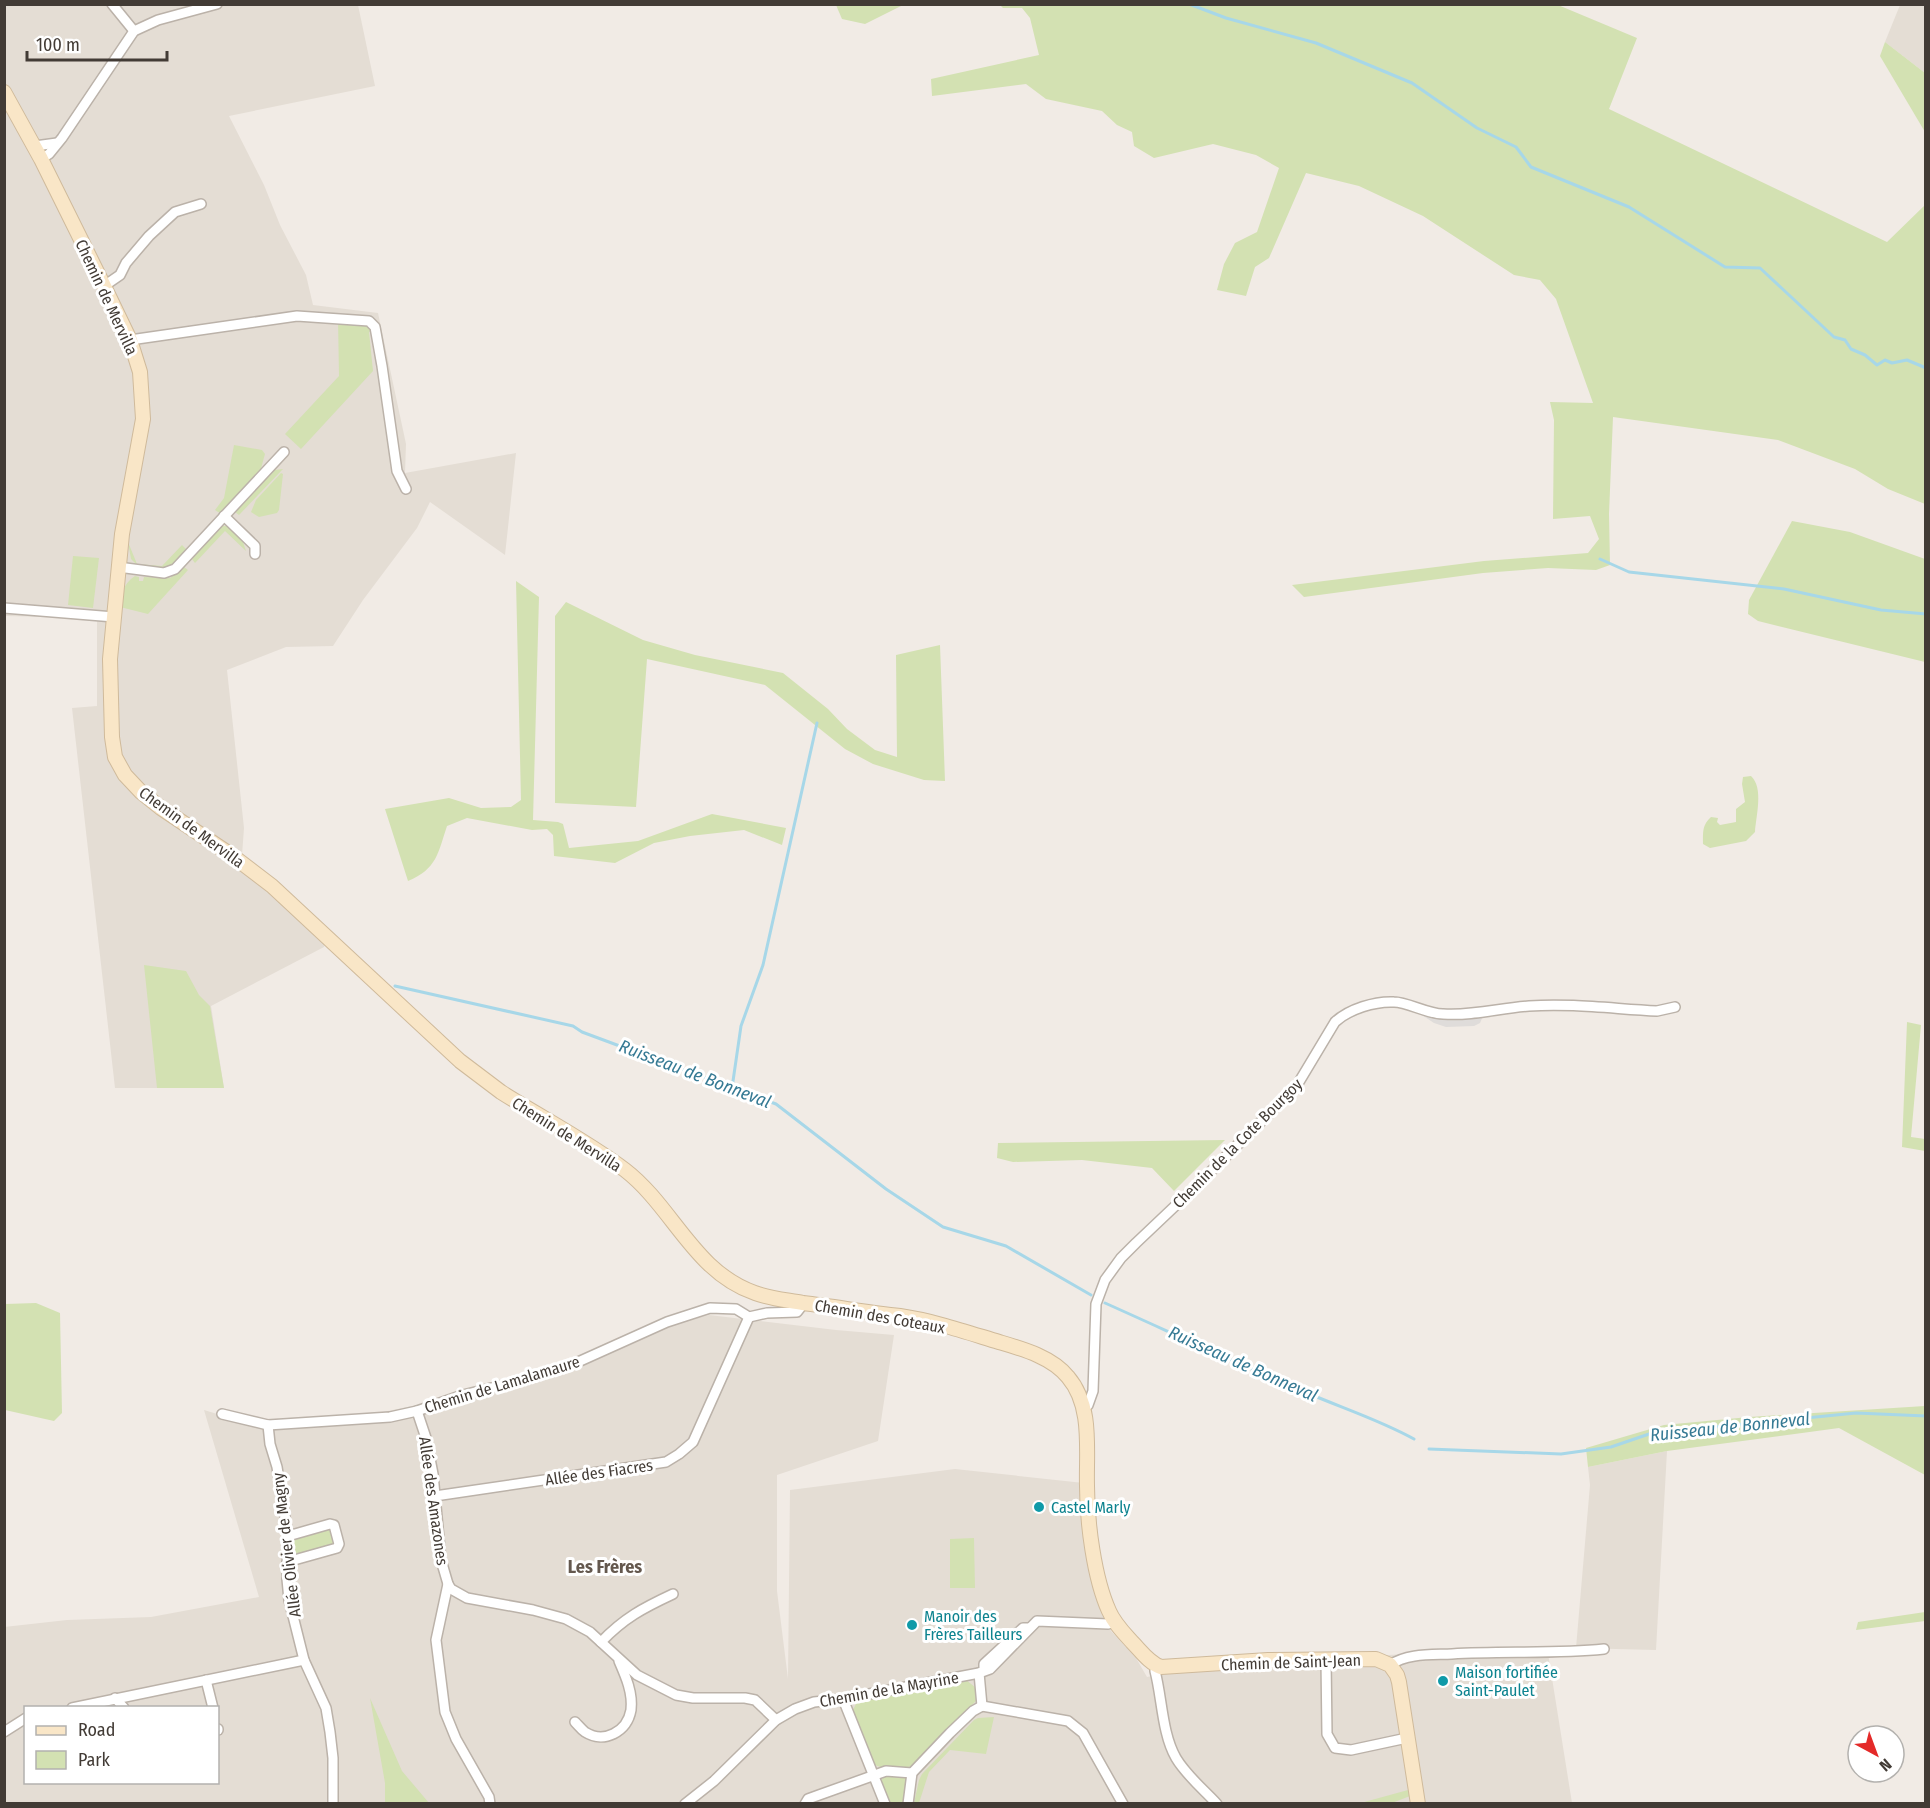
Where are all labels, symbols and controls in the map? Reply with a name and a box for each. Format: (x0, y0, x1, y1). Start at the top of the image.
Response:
scale bar (27, 24, 166, 62)
text: 100 m (36, 34, 80, 56)
street label: Chemin de Mervilla (71, 236, 142, 358)
street label: Chemin de Mervilla (135, 783, 248, 872)
water label: Ruisseau de Bonneval (616, 1035, 774, 1113)
street label: Chemin de la Cote Bourgoy (1169, 1074, 1307, 1212)
street label: Chemin de Mervilla (509, 1093, 625, 1176)
street label: Chemin des Coteaux (813, 1296, 947, 1337)
water label: Ruisseau de Bonneval (1165, 1321, 1321, 1407)
street label: Chemin de Lamalamaure (422, 1352, 582, 1417)
water label: Ruisseau de Bonneval (1649, 1408, 1811, 1446)
street label: Allée des Amazones (415, 1435, 452, 1567)
street label: Allée des Fiacres (544, 1456, 654, 1489)
street label: Allée Olivier de Magny (268, 1471, 305, 1618)
place label: Castel Marly (1051, 1498, 1131, 1517)
marker: Castel Marly (1032, 1500, 1046, 1514)
district label: Les Frères (568, 1556, 642, 1578)
place label: Manoir des Frères Tailleurs (924, 1607, 1023, 1644)
marker: Manoir des Frères Tailleurs (905, 1618, 919, 1632)
street label: Chemin de Saint-Jean (1221, 1651, 1361, 1674)
place label: Maison fortifiée Saint-Paulet (1455, 1663, 1558, 1700)
street label: Chemin de la Mayrine (818, 1668, 960, 1711)
marker: Maison fortifiée Saint-Paulet (1436, 1674, 1450, 1688)
legend (24, 1706, 219, 1784)
text: Road (78, 1719, 115, 1741)
north arrow (1846, 1724, 1906, 1784)
text: Park (78, 1749, 111, 1771)
text: N (1876, 1755, 1895, 1775)

